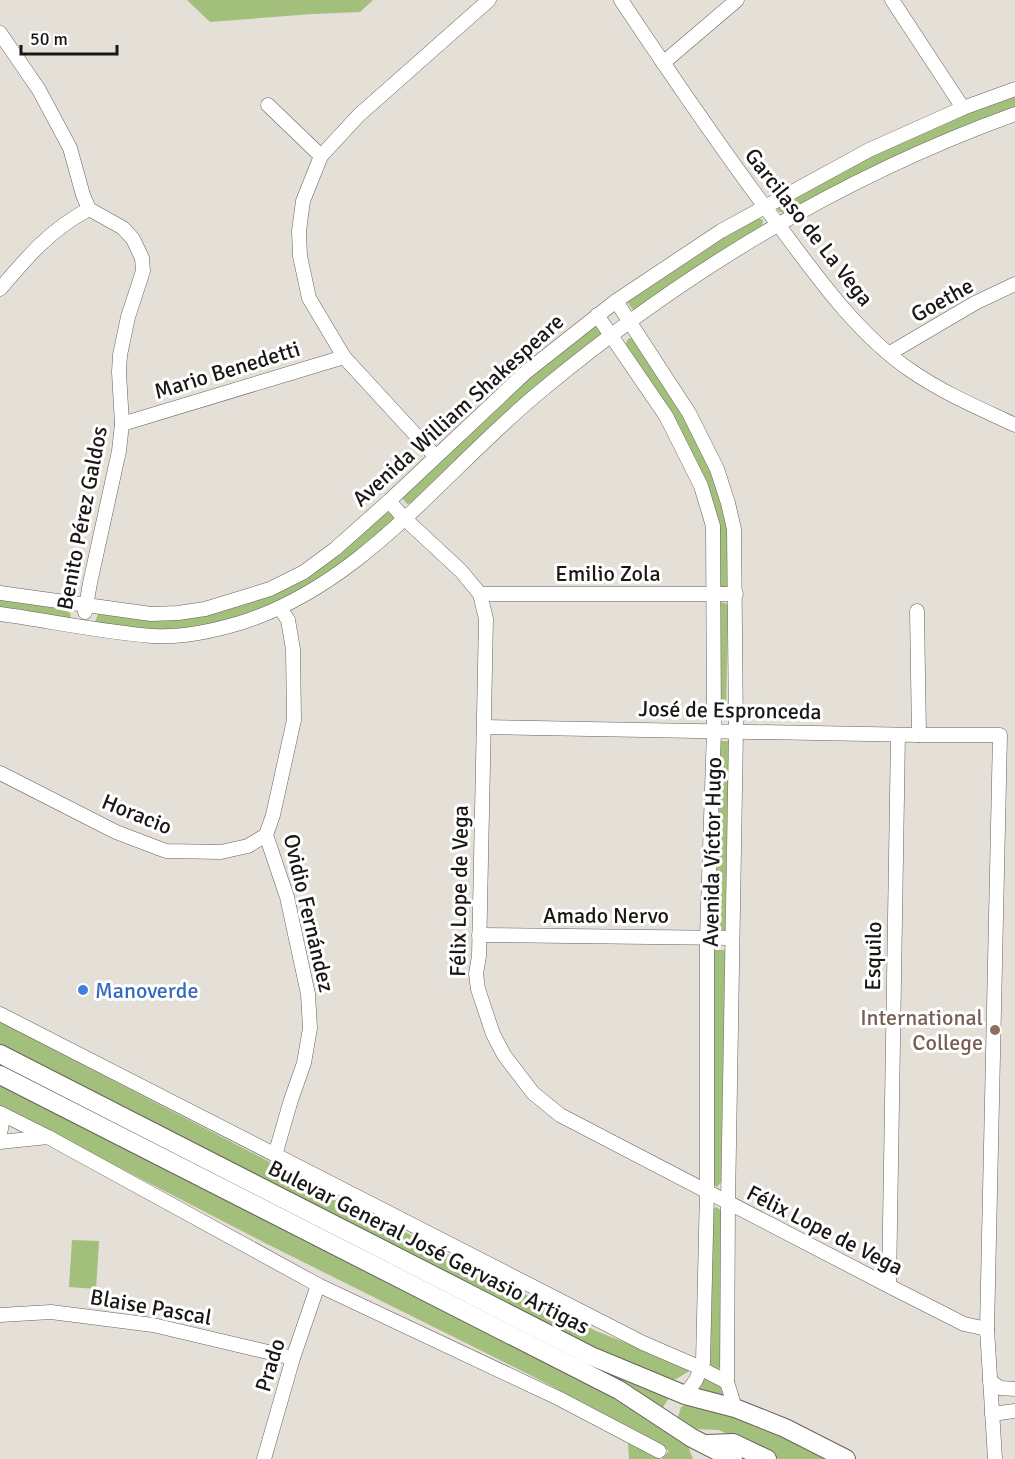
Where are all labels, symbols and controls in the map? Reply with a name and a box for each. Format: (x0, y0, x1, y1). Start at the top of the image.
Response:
scale bar (21, 18, 117, 56)
text: 50 m (30, 28, 68, 50)
street label: Garcilaso de La Vega (739, 143, 879, 311)
street label: Goethe (906, 272, 978, 328)
street label: Avenida William Shakespeare (347, 308, 569, 512)
street label: Mario Benedetti (151, 335, 303, 405)
street label: Benito Pérez Galdos (51, 424, 113, 612)
street label: Emilio Zola (555, 560, 661, 587)
street label: José de Espronceda (638, 695, 822, 725)
street label: Avenida Víctor Hugo (697, 757, 727, 947)
street label: Horacio (98, 788, 176, 840)
street label: Félix Lope de Vega (444, 805, 474, 977)
street label: Ovidio Fernández (278, 831, 340, 995)
street label: Amado Nervo (543, 902, 669, 929)
street label: Esquilo (859, 921, 887, 991)
place label: Manoverde (95, 977, 198, 1004)
marker: Manoverde (76, 983, 90, 997)
place label: International College (860, 1004, 983, 1056)
marker: International College (988, 1023, 1002, 1037)
street label: Bulevar General José Gervasio Artigas (264, 1154, 594, 1340)
street label: Félix Lope de Vega (742, 1179, 908, 1281)
street label: Blaise Pascal (88, 1283, 214, 1331)
street label: Prado (249, 1335, 291, 1395)

